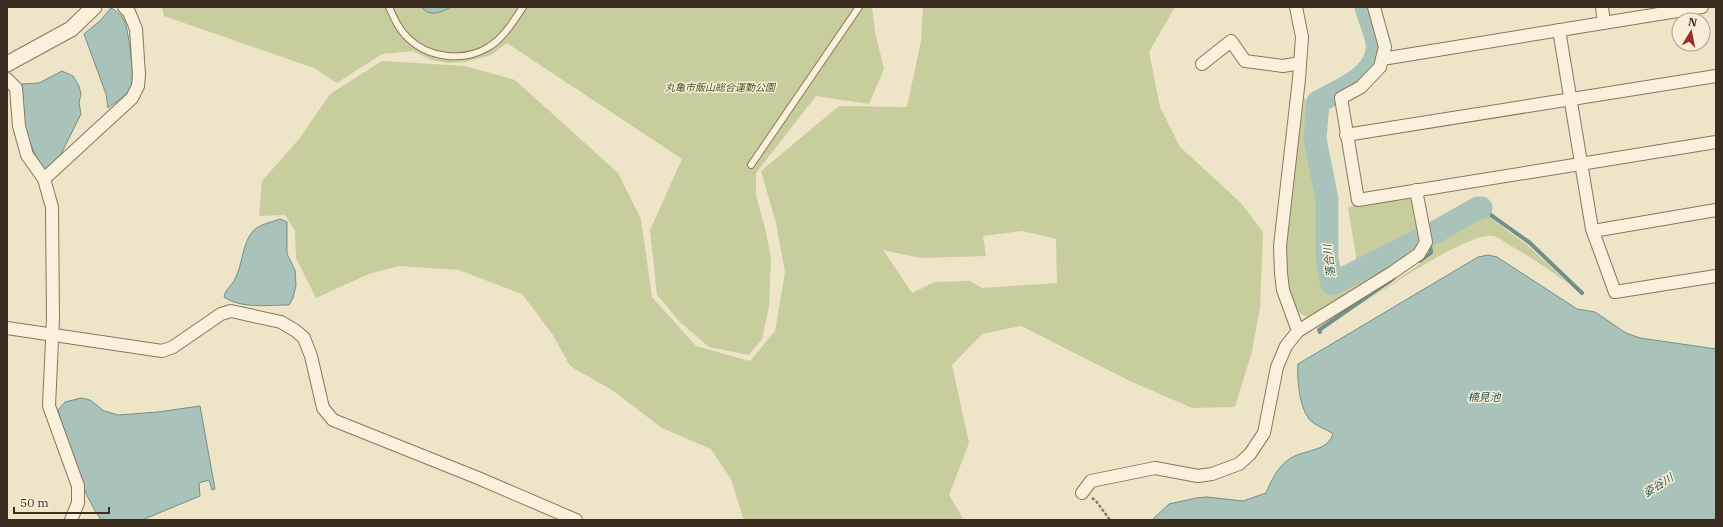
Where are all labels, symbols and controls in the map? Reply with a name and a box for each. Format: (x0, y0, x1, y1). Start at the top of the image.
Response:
north arrow (1671, 12, 1711, 52)
text: N (1687, 15, 1699, 30)
park label: 丸亀市飯山総合運動公園 (665, 81, 777, 94)
water label: 落合川 (1320, 243, 1338, 278)
water label: 楠見池 (1468, 390, 1501, 404)
water label: 姿谷川 (1640, 470, 1677, 500)
scale bar (14, 489, 109, 515)
text: 50 m (20, 495, 49, 510)

